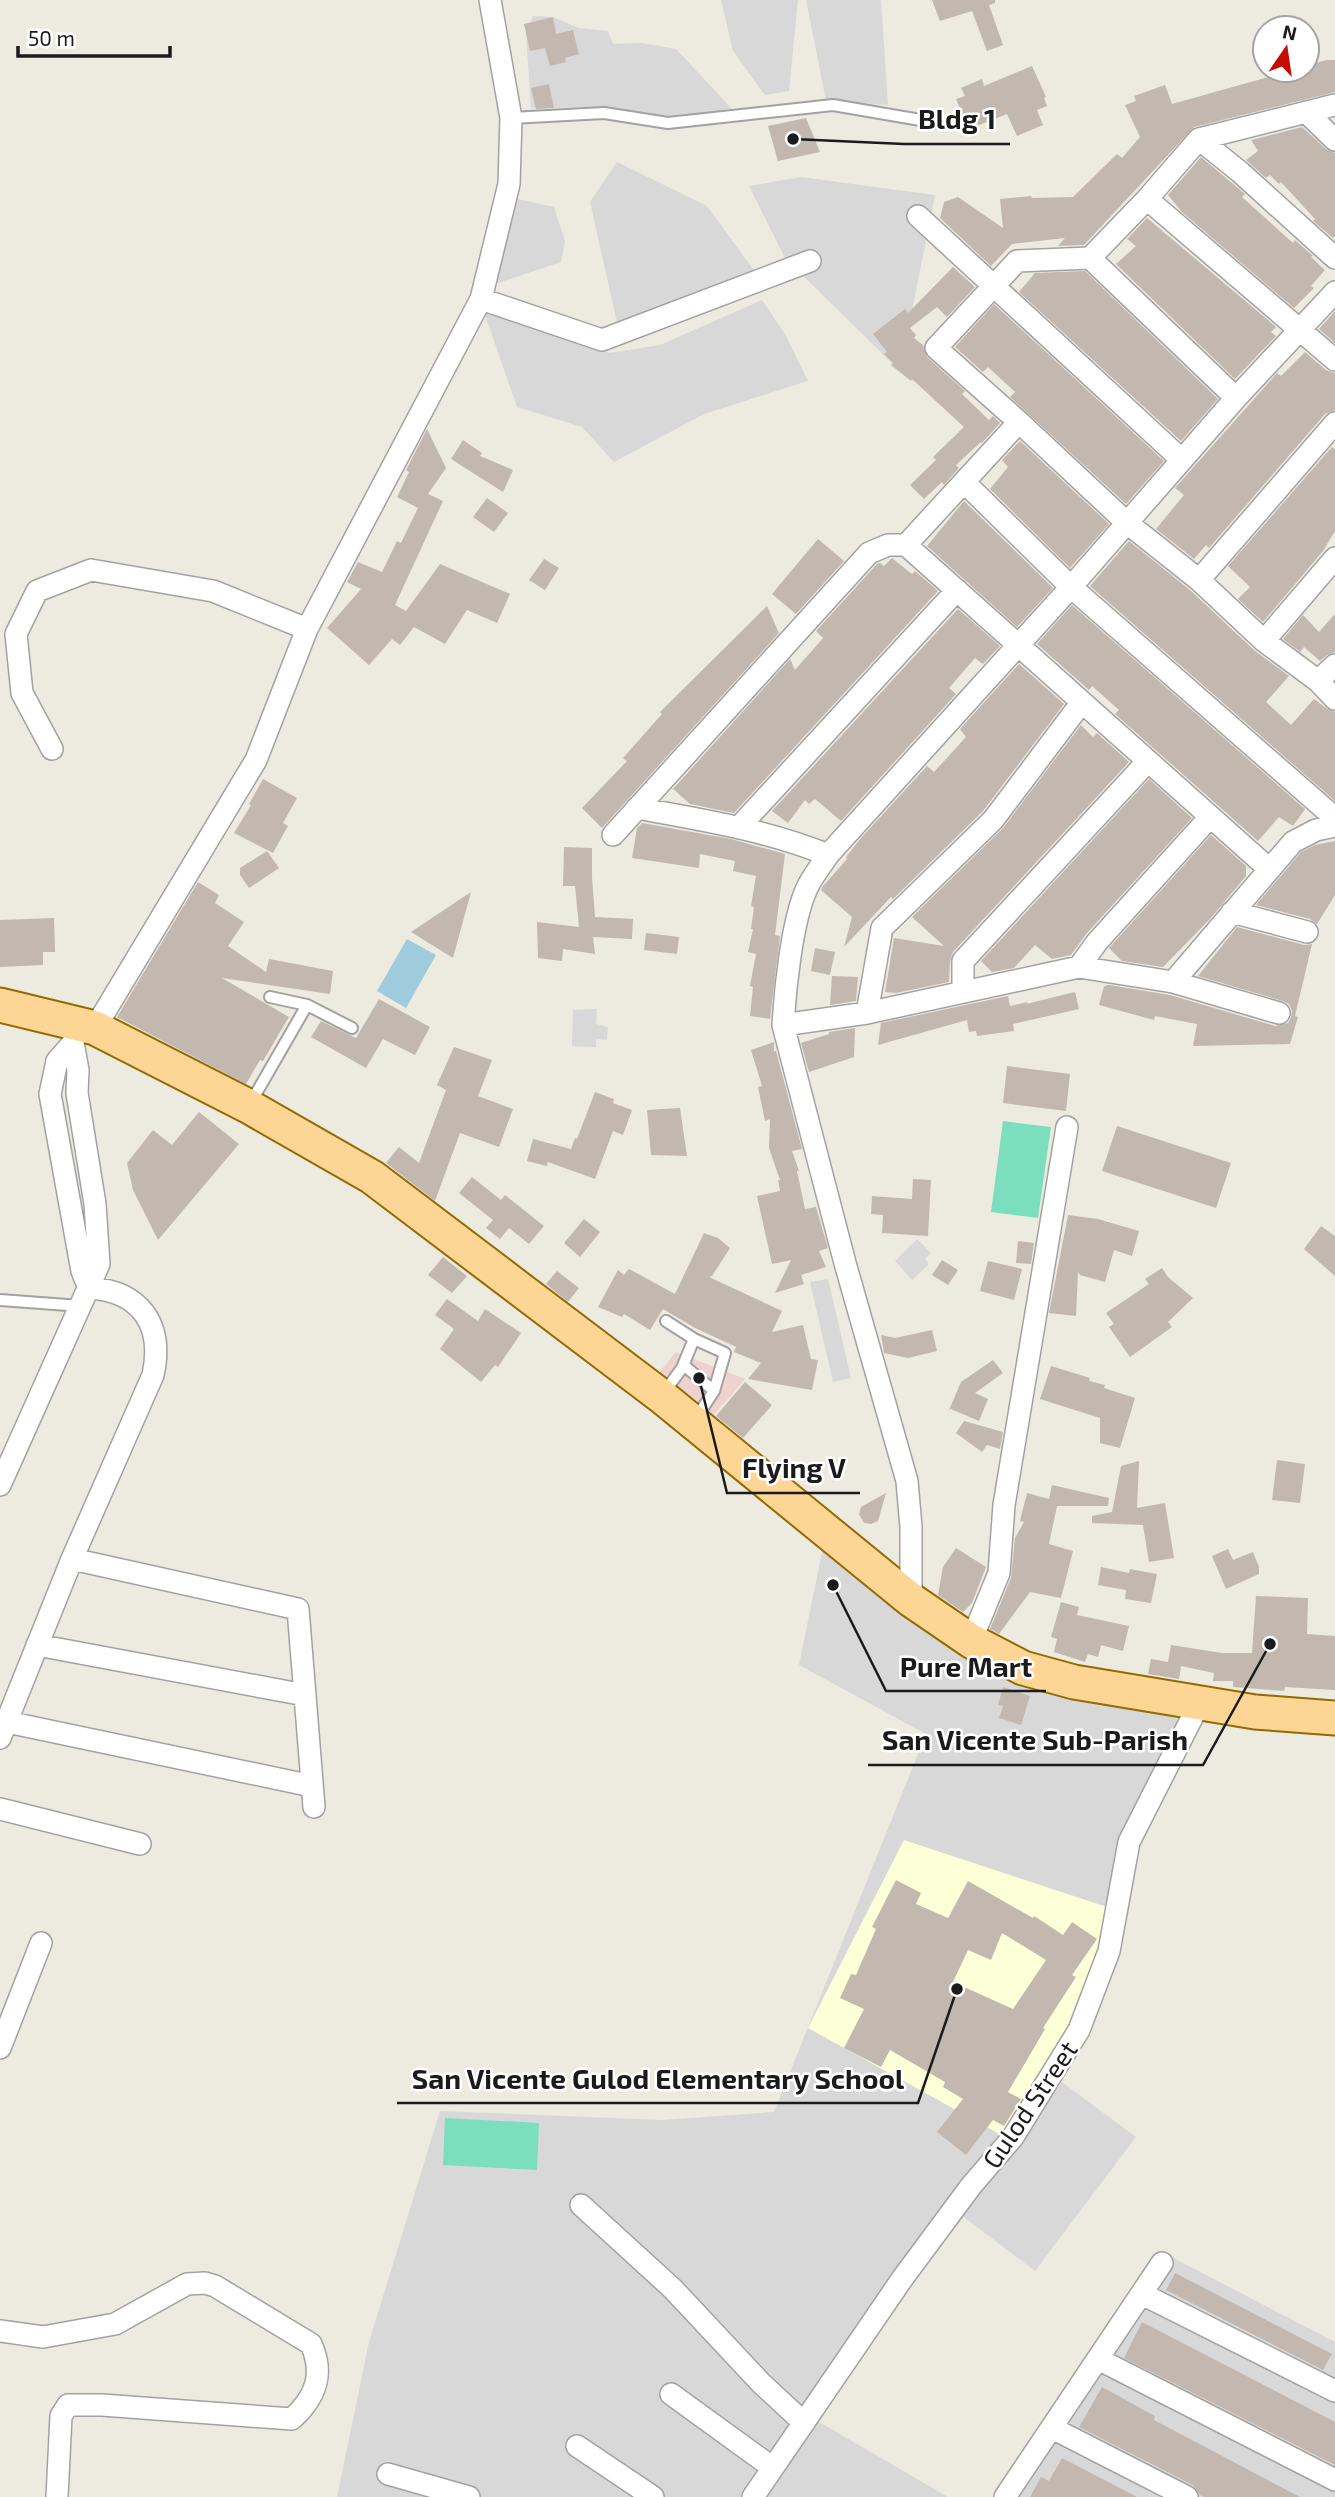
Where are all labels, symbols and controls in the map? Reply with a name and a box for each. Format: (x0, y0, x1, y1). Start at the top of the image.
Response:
scale bar (18, 14, 170, 58)
north arrow (1251, 14, 1321, 84)
text: N (1281, 19, 1299, 45)
text: 50 m (28, 25, 75, 50)
callout: Bldg 1 (904, 95, 1010, 144)
text: Bldg 1 (918, 101, 996, 135)
callout: Flying V (727, 1444, 860, 1493)
text: Flying V (742, 1450, 846, 1484)
callout: Pure Mart (886, 1642, 1046, 1691)
text: Pure Mart (900, 1649, 1032, 1683)
callout: San Vicente Sub-Parish (868, 1716, 1203, 1765)
text: San Vicente Sub-Parish (882, 1722, 1188, 1756)
street label: Gulod Street (975, 2034, 1083, 2173)
callout: San Vicente Gulod Elementary School (397, 2054, 918, 2103)
text: San Vicente Gulod Elementary School (412, 2061, 905, 2095)

